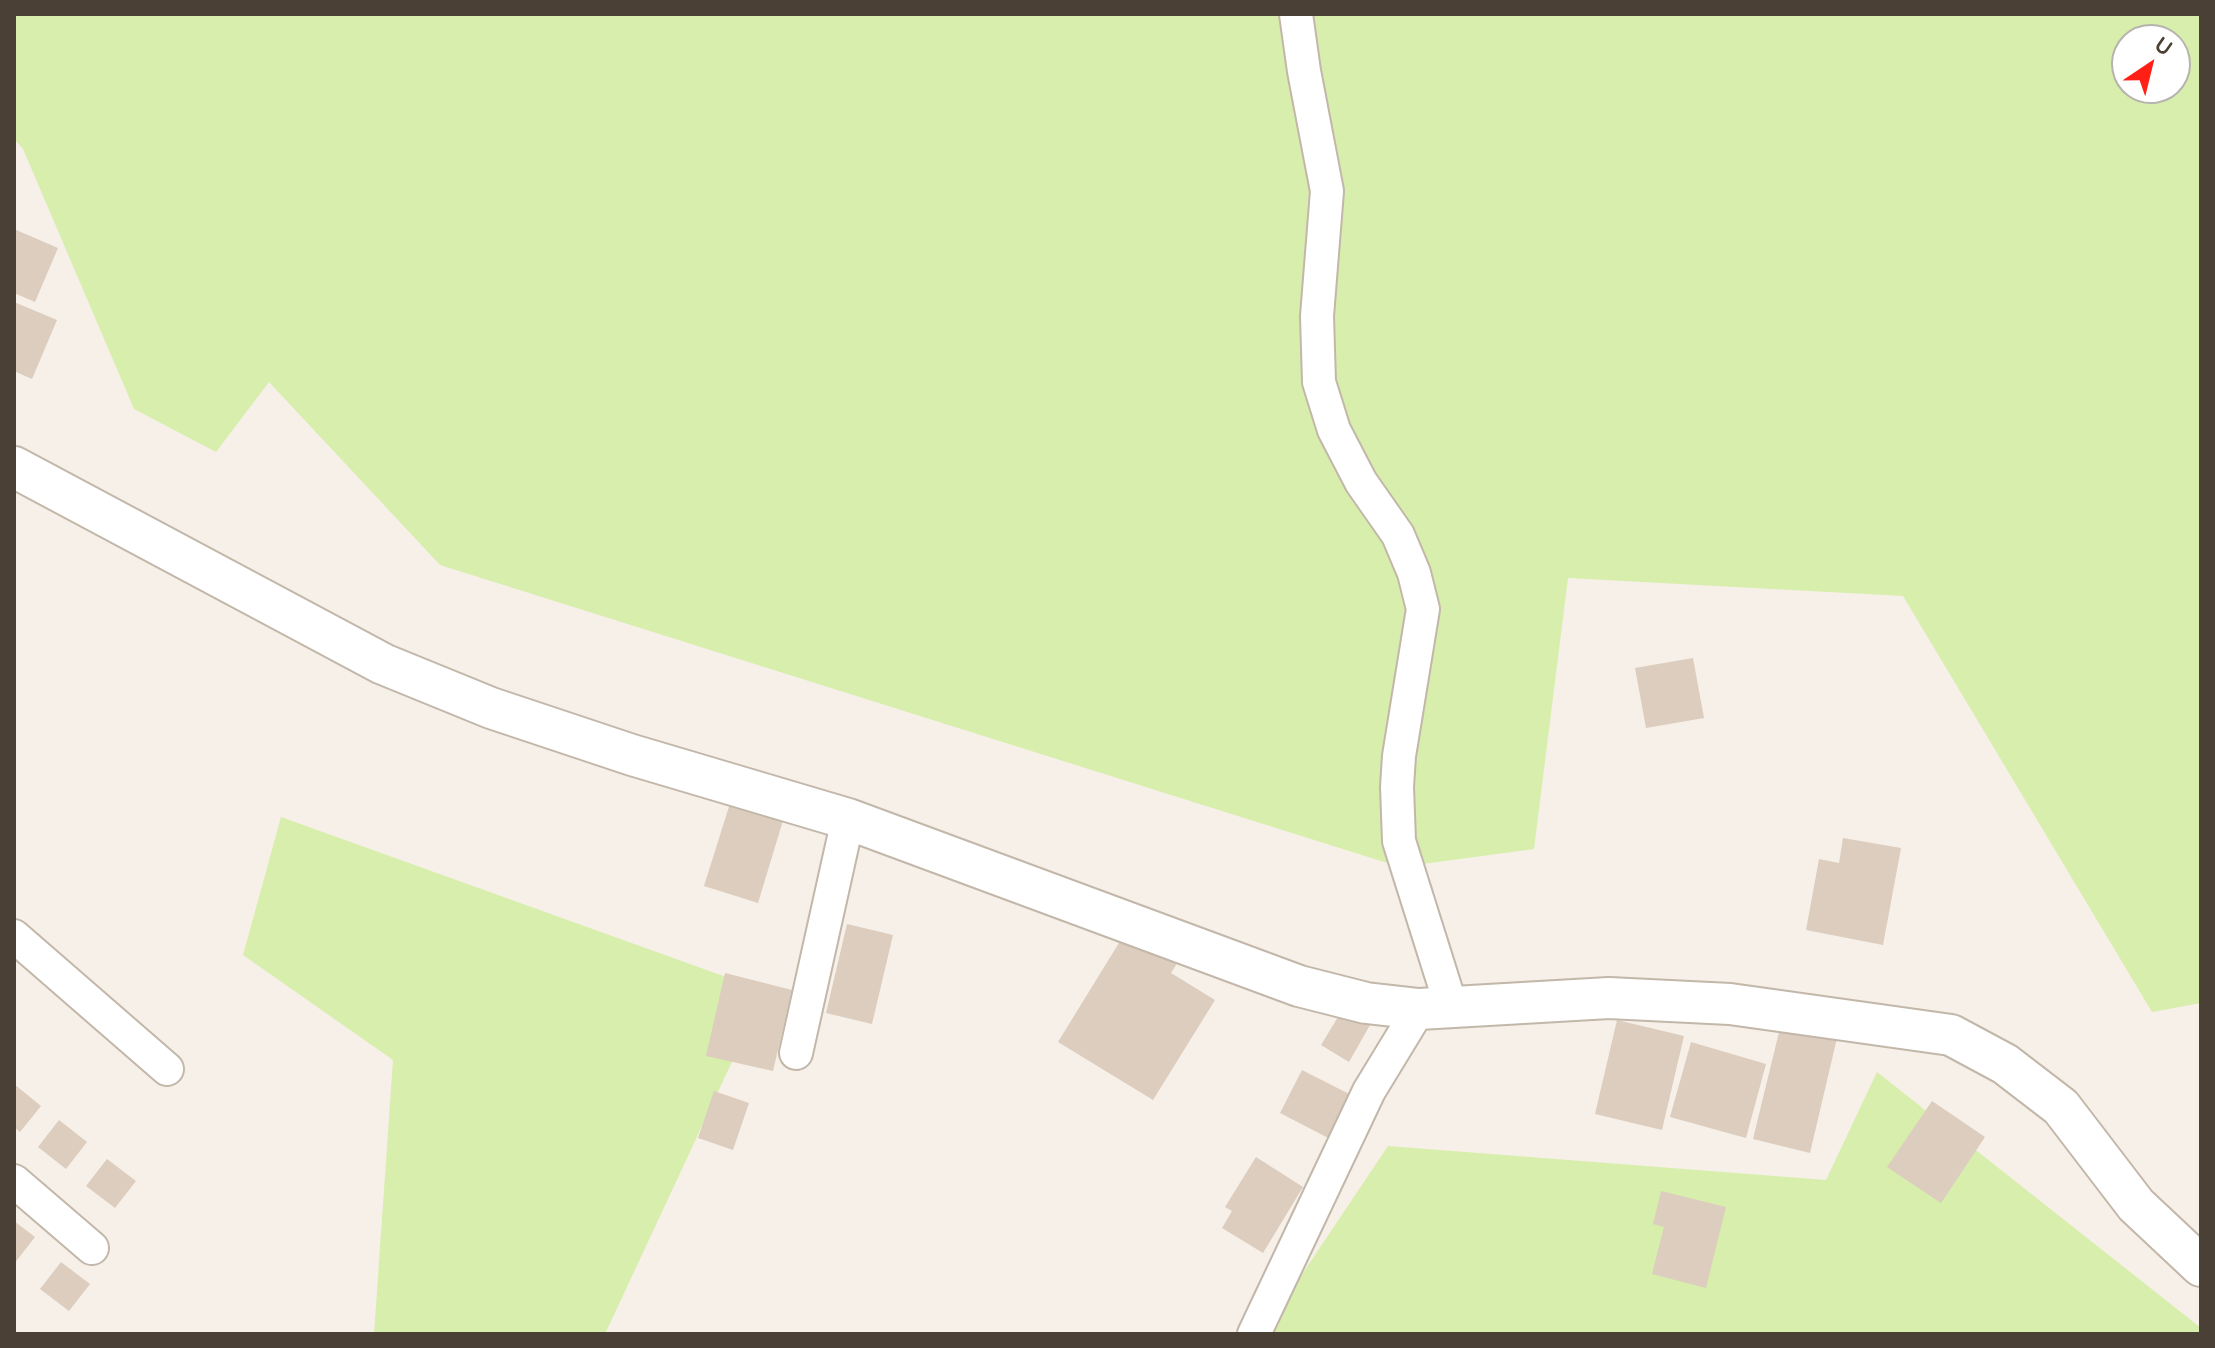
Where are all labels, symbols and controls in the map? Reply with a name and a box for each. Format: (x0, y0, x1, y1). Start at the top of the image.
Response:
north arrow (2111, 24, 2191, 104)
text: U (2149, 30, 2178, 62)

